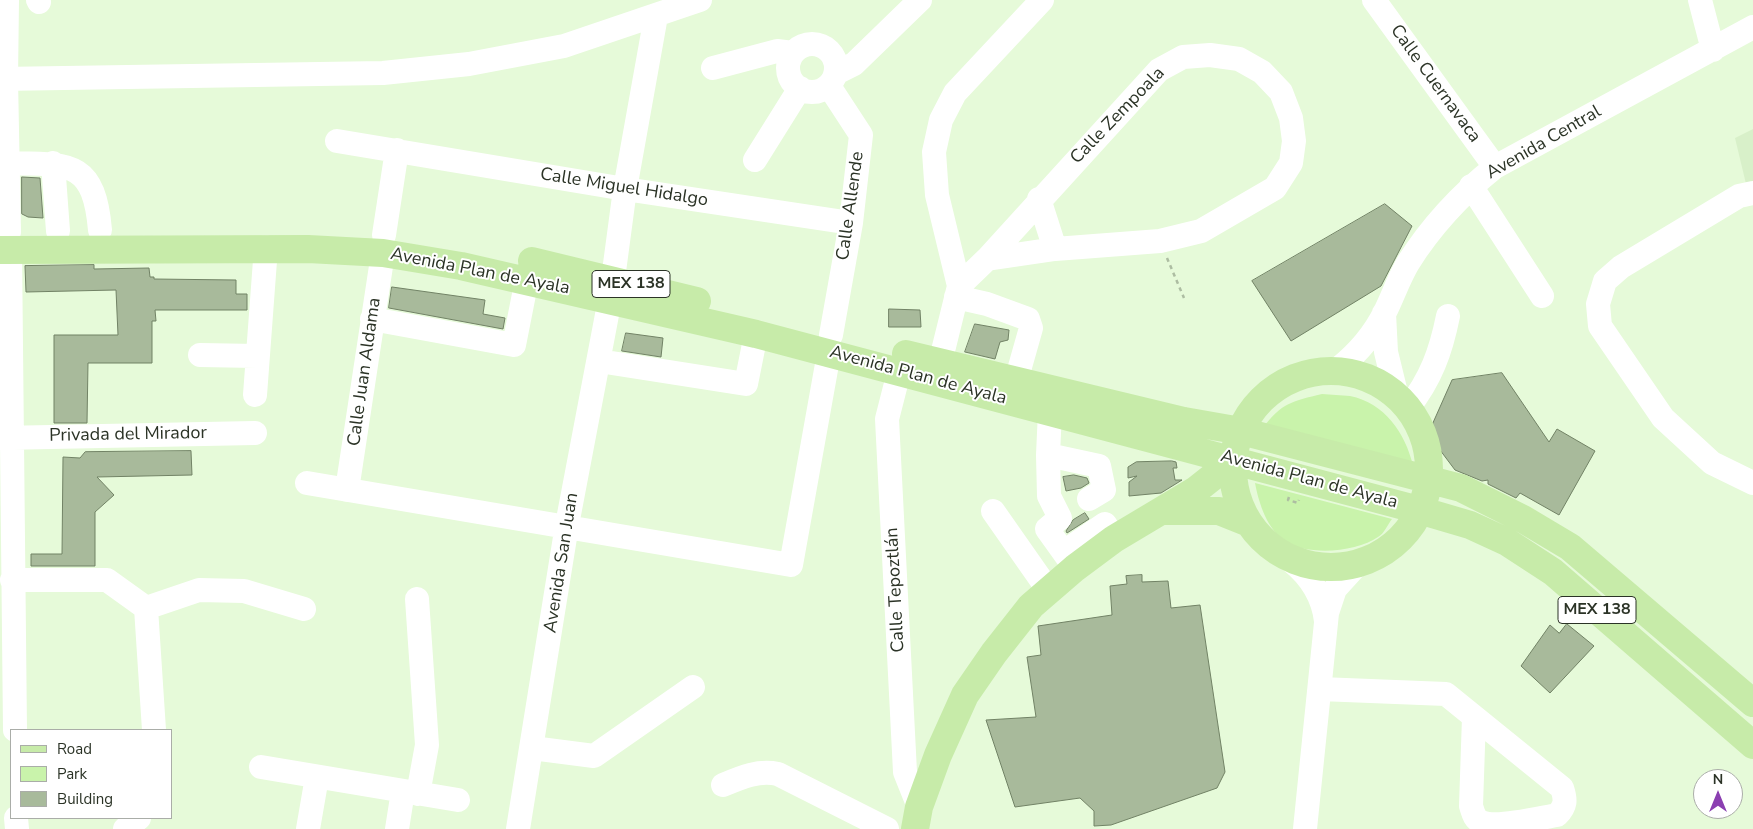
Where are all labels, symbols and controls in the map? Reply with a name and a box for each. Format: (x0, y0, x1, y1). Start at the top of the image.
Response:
street label: Calle Cuernavaca (1385, 21, 1485, 147)
street label: Calle Zempoala (1066, 63, 1170, 169)
street label: Avenida Central (1483, 101, 1605, 185)
street label: Calle Allende (833, 150, 869, 262)
street label: Calle Miguel Hidalgo (539, 164, 709, 212)
street label: Avenida Plan de Ayala (388, 244, 572, 300)
road number: MEX 138 (592, 270, 670, 298)
street label: Calle Juan Aldama (344, 296, 386, 448)
street label: Avenida Plan de Ayala (827, 342, 1009, 410)
street label: Privada del Mirador (49, 423, 207, 447)
street label: Avenida Plan de Ayala (1218, 446, 1400, 514)
street label: Avenida San Juan (540, 491, 584, 635)
street label: Calle Tepoztlán (882, 527, 910, 653)
road number: MEX 138 (1558, 596, 1636, 624)
legend (10, 729, 172, 819)
text: Road (57, 739, 92, 759)
text: Park (57, 764, 87, 784)
north arrow (1693, 769, 1743, 819)
text: N (1713, 770, 1723, 789)
text: Building (57, 789, 113, 809)

